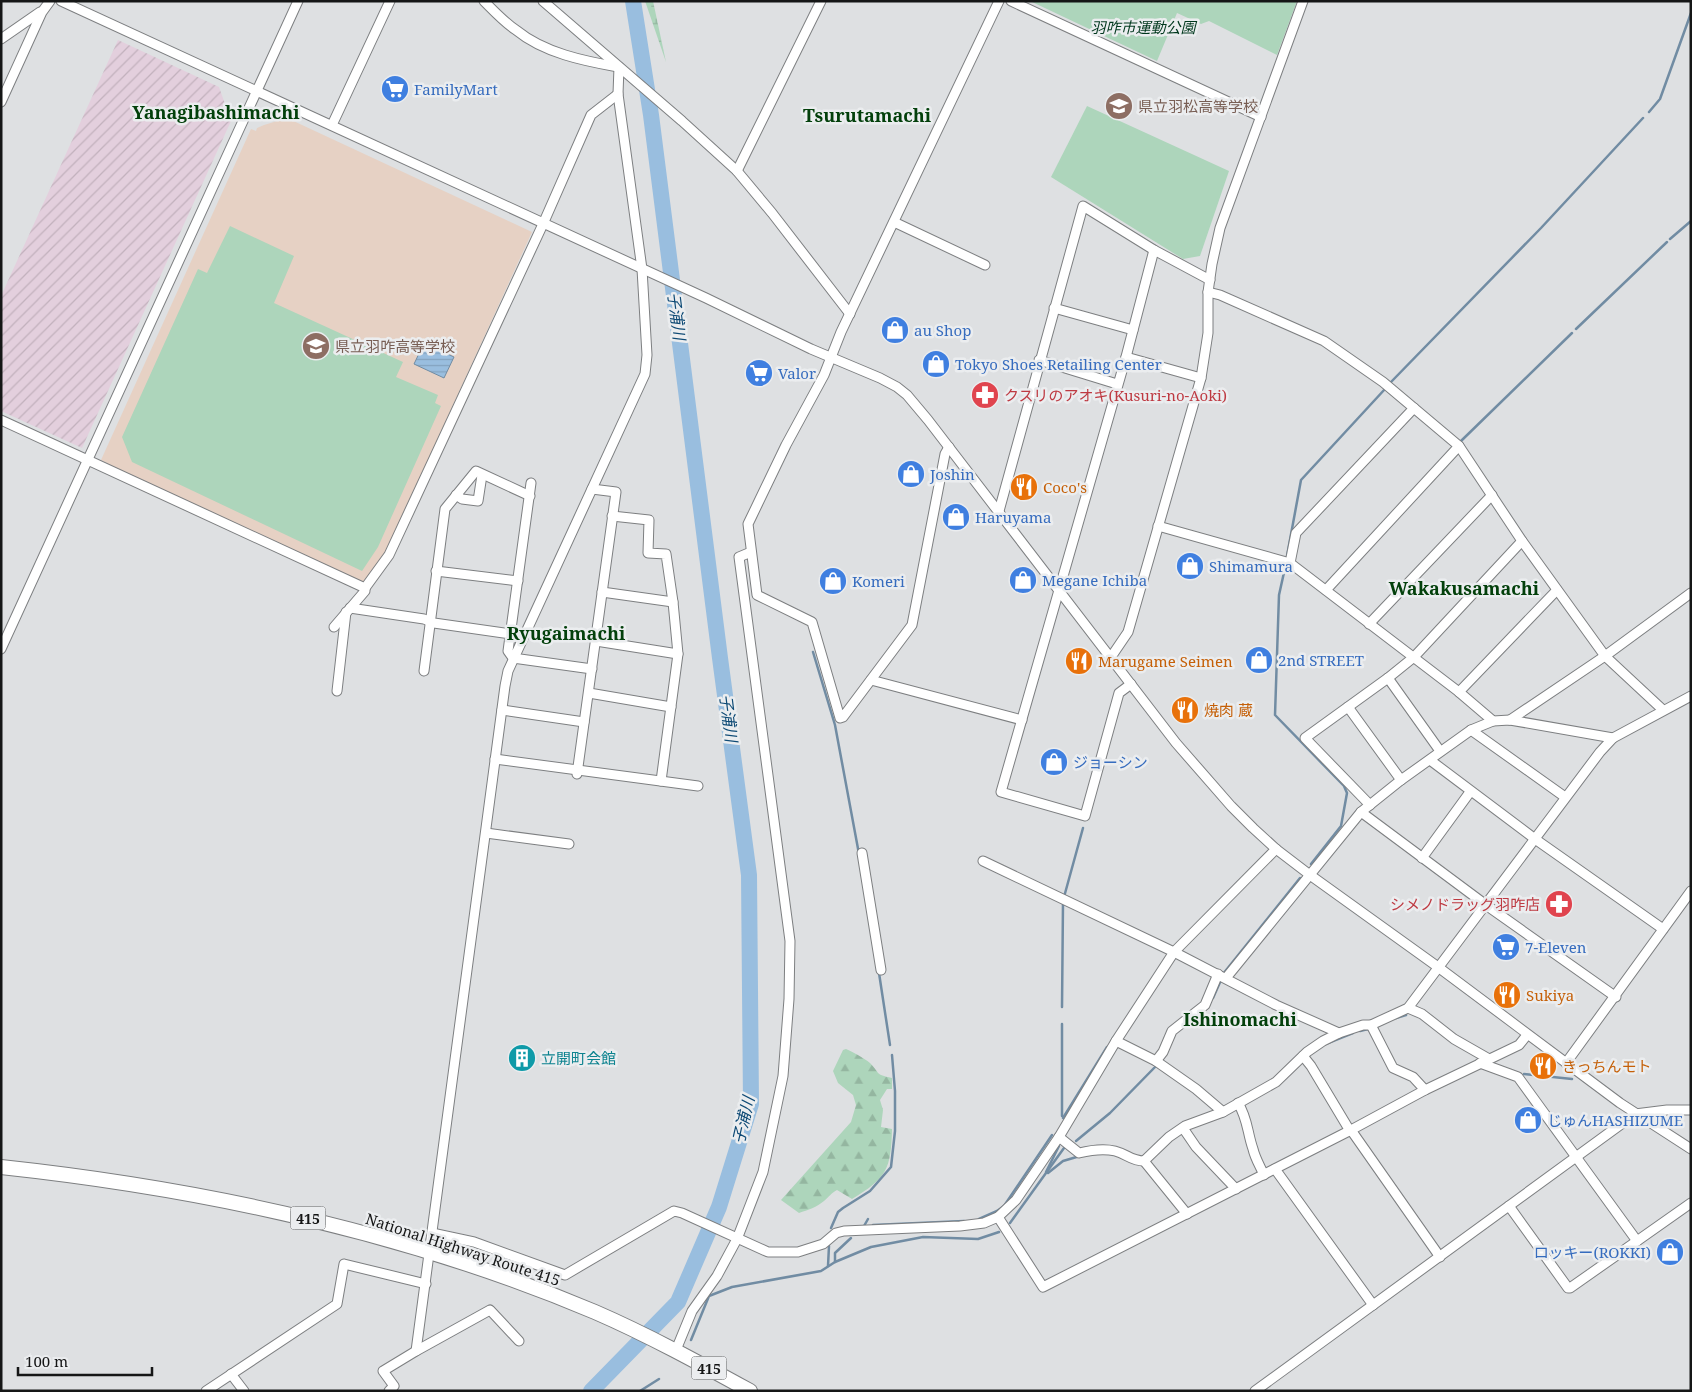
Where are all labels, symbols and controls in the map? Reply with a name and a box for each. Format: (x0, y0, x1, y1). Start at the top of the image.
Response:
park label: 羽咋市運動公園 (1090, 17, 1197, 37)
supermarket icon: FamilyMart (380, 74, 410, 104)
place label: FamilyMart (414, 79, 498, 99)
school or university icon: 県立羽松高等学校 (1104, 91, 1134, 121)
place label: 県立羽松高等学校 (1138, 96, 1258, 116)
district label: Yanagibashimachi (132, 100, 300, 124)
district label: Tsurutamachi (803, 103, 932, 127)
water label: 子浦川 (663, 291, 691, 343)
shop icon: au Shop (880, 315, 910, 345)
place label: au Shop (914, 320, 971, 340)
school or university icon: 県立羽咋高等学校 (301, 331, 331, 361)
place label: 県立羽咋高等学校 (335, 336, 455, 356)
shop icon: Tokyo Shoes Retailing Center (921, 349, 951, 379)
place label: Tokyo Shoes Retailing Center (955, 354, 1162, 374)
supermarket icon: Valor (744, 358, 774, 388)
place label: Valor (778, 363, 816, 383)
pharmacy icon: クスリのアオキ(Kusuri-no-Aoki) (970, 380, 1000, 410)
place label: クスリのアオキ(Kusuri-no-Aoki) (1004, 385, 1227, 405)
shop icon: Joshin (896, 459, 926, 489)
place label: Joshin (929, 464, 975, 484)
restaurant icon: Coco's (1009, 472, 1039, 502)
place label: Coco's (1043, 477, 1087, 497)
shop icon: Haruyama (941, 502, 971, 532)
place label: Haruyama (975, 507, 1051, 527)
shop icon: Shimamura (1175, 551, 1205, 581)
place label: Shimamura (1209, 556, 1293, 576)
shop icon: Megane Ichiba (1008, 565, 1038, 595)
shop icon: Komeri (818, 566, 848, 596)
place label: Megane Ichiba (1042, 570, 1147, 590)
place label: Komeri (852, 571, 905, 591)
district label: Wakakusamachi (1389, 576, 1540, 600)
district label: Ryugaimachi (507, 621, 626, 645)
shop icon: 2nd STREET (1244, 645, 1274, 675)
restaurant icon: Marugame Seimen (1064, 646, 1094, 676)
place label: 2nd STREET (1278, 650, 1364, 670)
place label: Marugame Seimen (1098, 651, 1233, 671)
water label: 子浦川 (715, 693, 743, 745)
restaurant icon: 焼肉 蔵 (1170, 695, 1200, 725)
place label: 焼肉 蔵 (1204, 700, 1253, 720)
shop icon: ジョーシン (1039, 747, 1069, 777)
place label: ジョーシン (1073, 752, 1148, 772)
pharmacy icon: シメノドラッグ羽咋店 (1544, 889, 1574, 919)
place label: シメノドラッグ羽咋店 (1390, 894, 1540, 914)
supermarket icon: 7-Eleven (1491, 932, 1521, 962)
place label: 7-Eleven (1525, 937, 1587, 957)
restaurant icon: Sukiya (1492, 980, 1522, 1010)
place label: Sukiya (1526, 985, 1574, 1005)
district label: Ishinomachi (1183, 1007, 1297, 1031)
building icon: 立開町会館 (507, 1043, 537, 1073)
place label: 立開町会館 (541, 1048, 616, 1068)
restaurant icon: きっちんモト (1528, 1051, 1558, 1081)
place label: きっちんモト (1562, 1056, 1651, 1076)
water label: 子浦川 (727, 1092, 760, 1146)
shop icon: じゅんHASHIZUME (1513, 1105, 1543, 1135)
place label: じゅんHASHIZUME (1547, 1110, 1683, 1130)
road number: 415 (290, 1206, 326, 1230)
street label: National Highway Route 415 (363, 1208, 563, 1290)
shop icon: ロッキー(ROKKI) (1655, 1237, 1685, 1267)
place label: ロッキー(ROKKI) (1533, 1242, 1651, 1262)
scale bar (18, 1344, 151, 1376)
text: 100 m (25, 1351, 68, 1371)
road number: 415 (692, 1356, 726, 1380)

